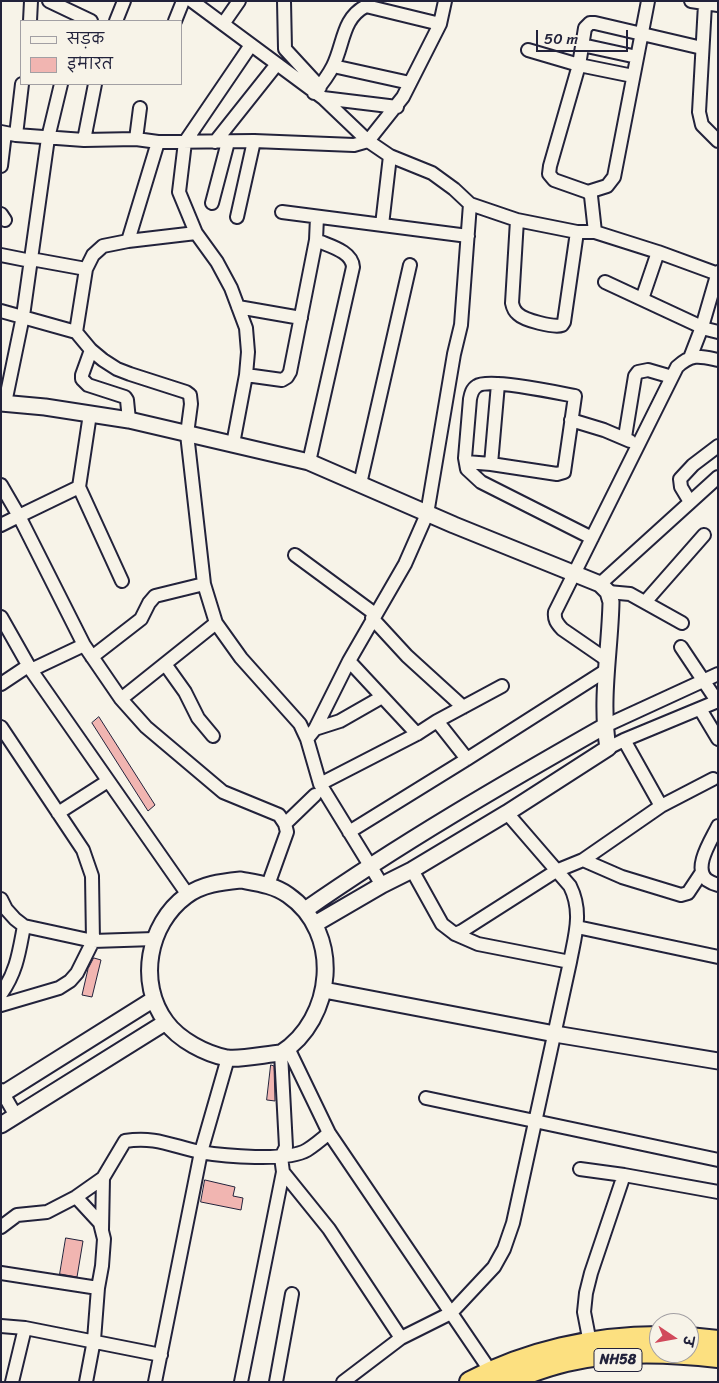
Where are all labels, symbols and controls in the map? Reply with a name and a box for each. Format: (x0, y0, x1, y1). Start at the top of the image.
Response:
legend (20, 20, 182, 85)
scale bar (539, 20, 632, 52)
text: सड़क (67, 26, 104, 52)
text: 50 m (544, 26, 578, 52)
text: इमारत (67, 51, 113, 77)
north arrow (649, 1313, 699, 1363)
text: उ (675, 1334, 701, 1348)
road number: NH58 (594, 1348, 642, 1372)

